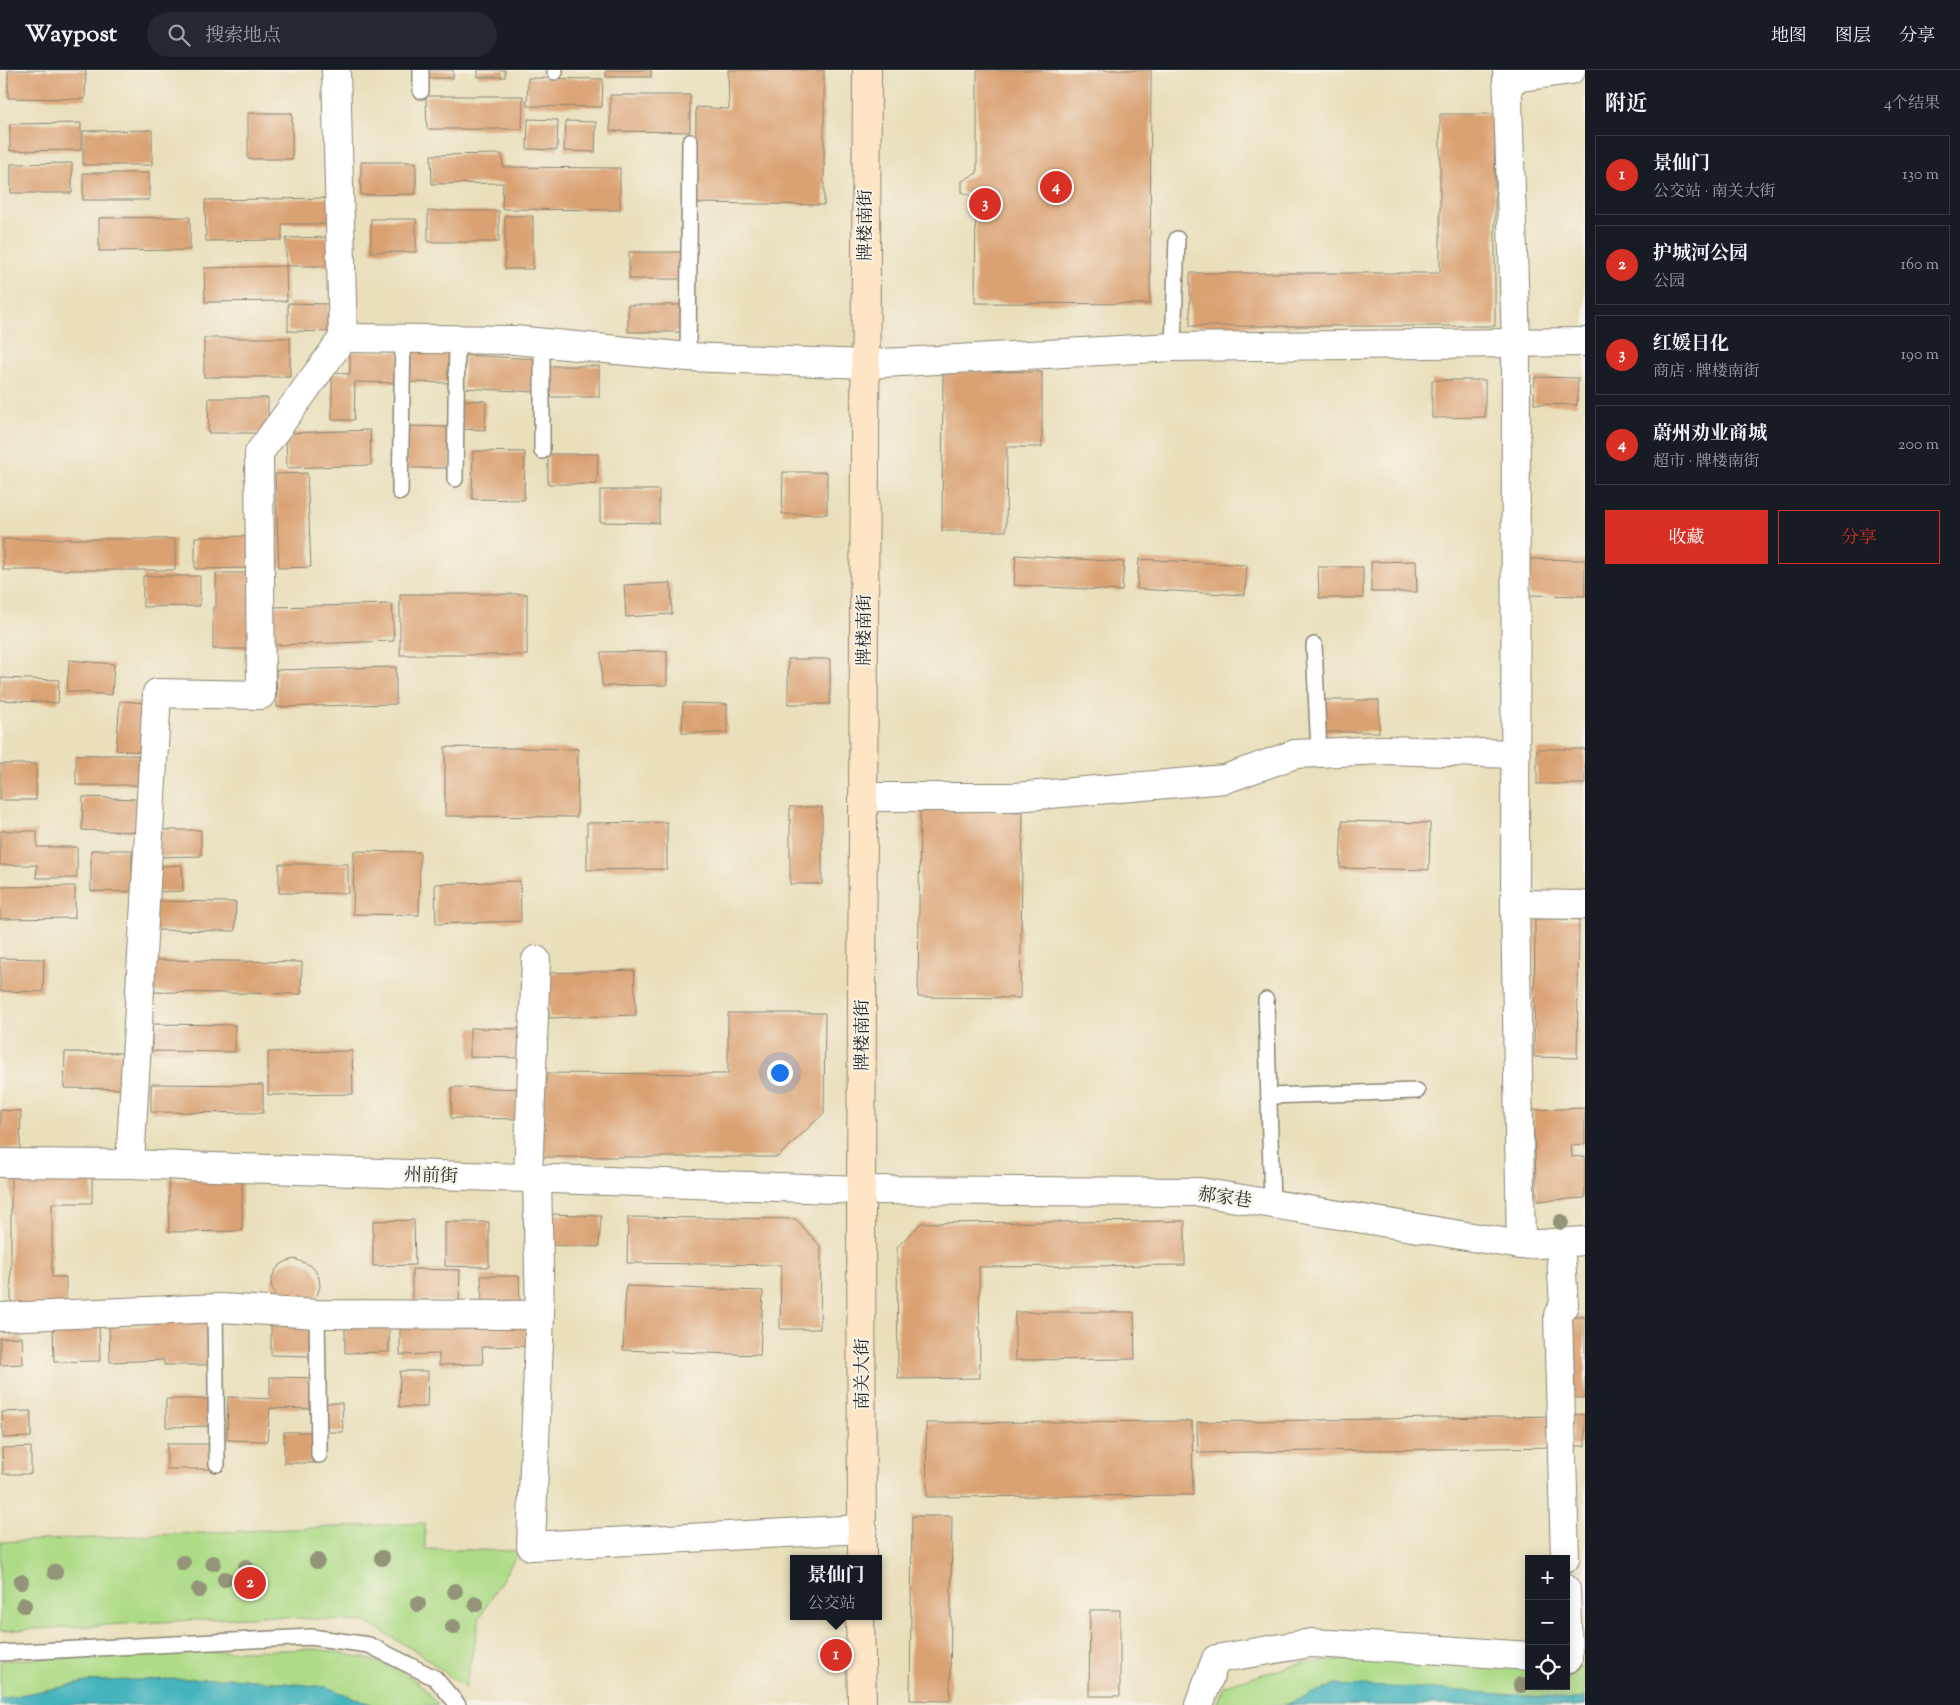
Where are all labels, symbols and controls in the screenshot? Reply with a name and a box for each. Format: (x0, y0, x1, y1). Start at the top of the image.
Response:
search box (147, 12, 497, 57)
text: Waypost (25, 18, 117, 52)
icon: search (165, 21, 193, 49)
text: 搜索地点 (205, 23, 281, 50)
text: 地图 (1771, 24, 1807, 50)
text: 图层 (1835, 24, 1871, 50)
text: 分享 (1899, 24, 1935, 50)
text: 附近 (1605, 90, 1647, 120)
text: 4个结果 (1884, 93, 1940, 116)
text: 景仙门 (1653, 151, 1710, 178)
text: 1 (1619, 164, 1625, 187)
text: 130 m (1902, 164, 1939, 187)
pin: 4 (1040, 168, 1072, 206)
text: 公交站 · 南关大街 (1653, 181, 1776, 204)
pin: 3 (969, 185, 1001, 223)
street label: 牌楼南街 (854, 189, 880, 261)
text: 护城河公园 (1653, 241, 1748, 268)
text: 2 (1618, 254, 1626, 277)
text: 160 m (1901, 254, 1939, 277)
text: 公园 (1653, 271, 1685, 294)
text: 红媛日化 (1653, 331, 1729, 358)
text: 3 (1619, 344, 1625, 367)
text: 190 m (1901, 344, 1939, 367)
text: 商店 · 牌楼南街 (1653, 361, 1760, 384)
text: 蔚州劝业商城 (1653, 421, 1767, 448)
text: 4 (1618, 434, 1626, 457)
text: 200 m (1898, 434, 1939, 457)
text: 超市 · 牌楼南街 (1653, 451, 1760, 474)
button: 收藏 (1605, 510, 1768, 564)
button: 分享 (1778, 510, 1940, 564)
street label: 牌楼南街 (853, 594, 879, 666)
street label: 牌楼南街 (851, 999, 877, 1071)
your location (767, 1060, 793, 1086)
street label: 州前街 (403, 1163, 458, 1191)
street label: 郝家巷 (1196, 1182, 1253, 1216)
street label: 南关大街 (851, 1338, 877, 1410)
popup (790, 1555, 882, 1620)
map controls (1525, 1555, 1570, 1690)
button: + (1525, 1555, 1570, 1600)
text: 景仙门 (807, 1563, 865, 1590)
pin: 2 (234, 1564, 266, 1602)
text: 公交站 (807, 1593, 856, 1616)
button: − (1525, 1600, 1570, 1645)
pin: 1 (820, 1636, 852, 1674)
button: locate (1525, 1645, 1570, 1690)

